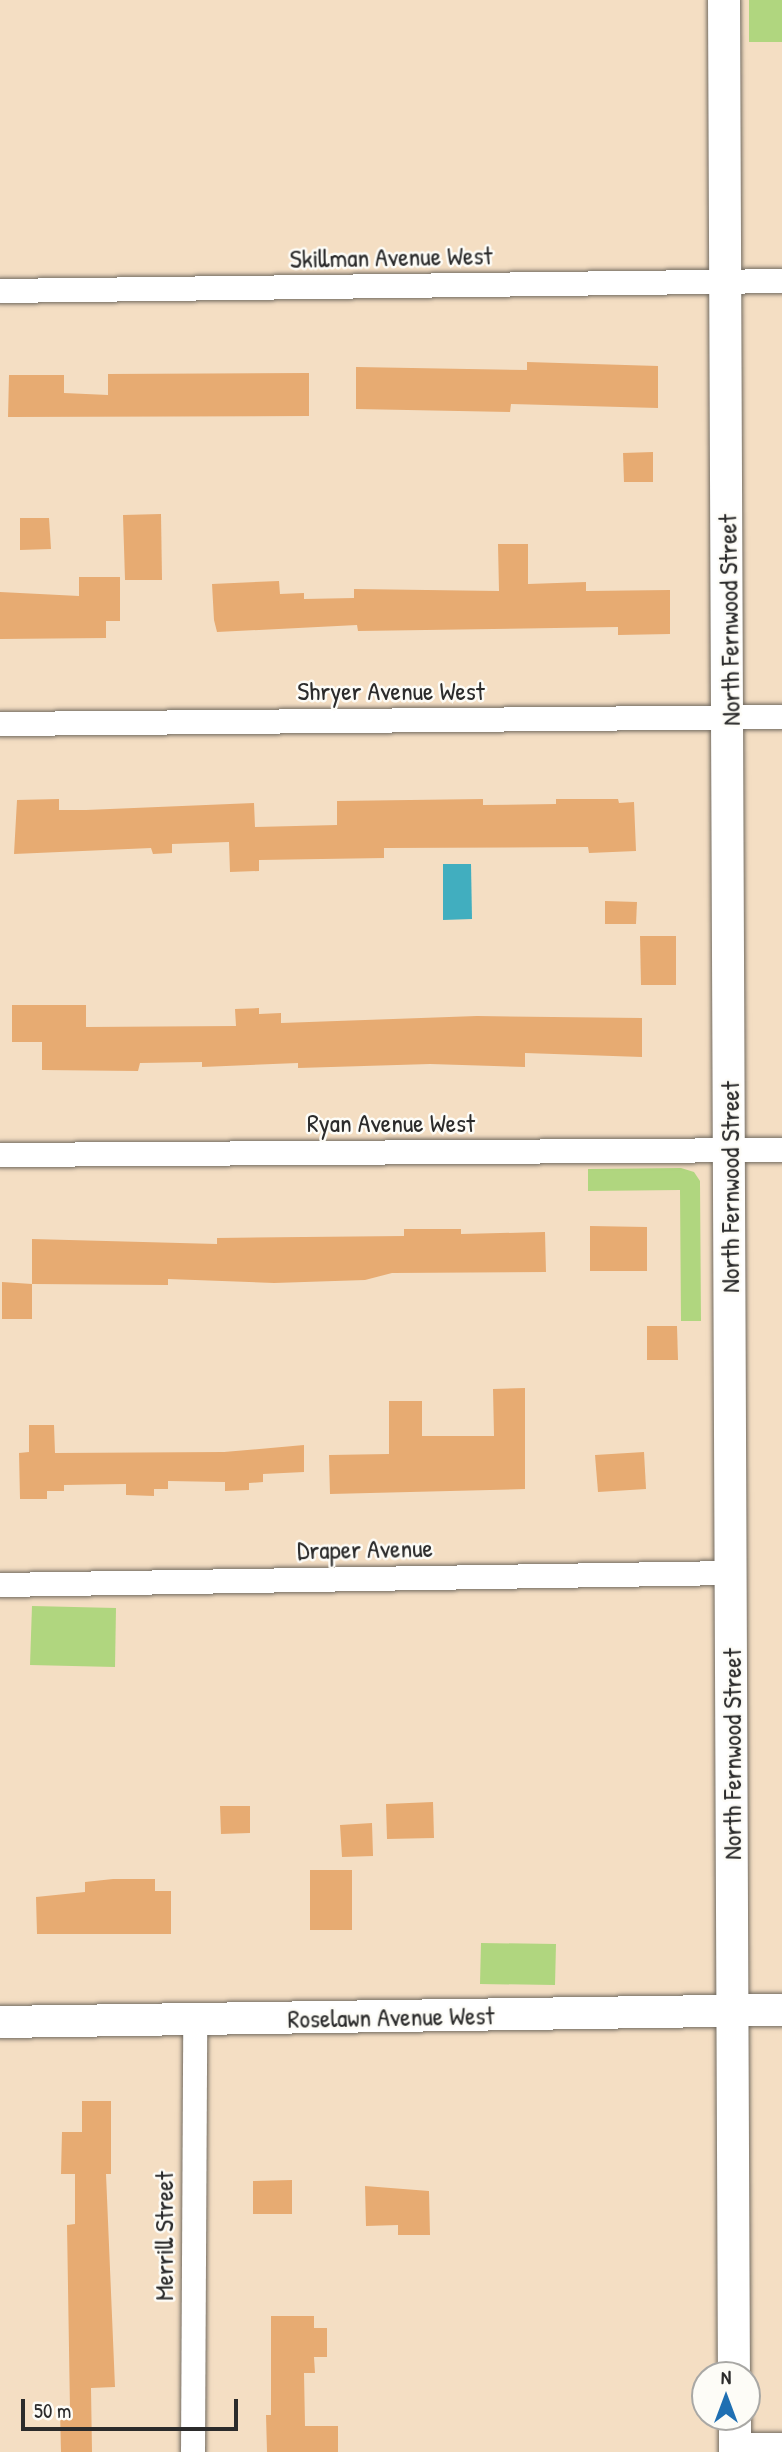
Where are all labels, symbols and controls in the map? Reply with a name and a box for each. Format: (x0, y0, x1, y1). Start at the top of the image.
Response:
street label: Skillman Avenue West (289, 240, 493, 274)
street label: North Fernwood Street (712, 514, 746, 726)
street label: Shryer Avenue West (297, 675, 485, 707)
street label: North Fernwood Street (714, 1081, 746, 1293)
street label: Ryan Avenue West (307, 1107, 475, 1139)
street label: Draper Avenue (297, 1532, 433, 1566)
street label: North Fernwood Street (716, 1648, 748, 1860)
street label: Roselawn Avenue West (287, 2000, 495, 2034)
street label: Merrill Street (148, 2171, 180, 2301)
north arrow (691, 2361, 761, 2431)
text: N (721, 2364, 731, 2390)
scale bar (24, 2386, 242, 2430)
text: 50 m (34, 2396, 71, 2425)

